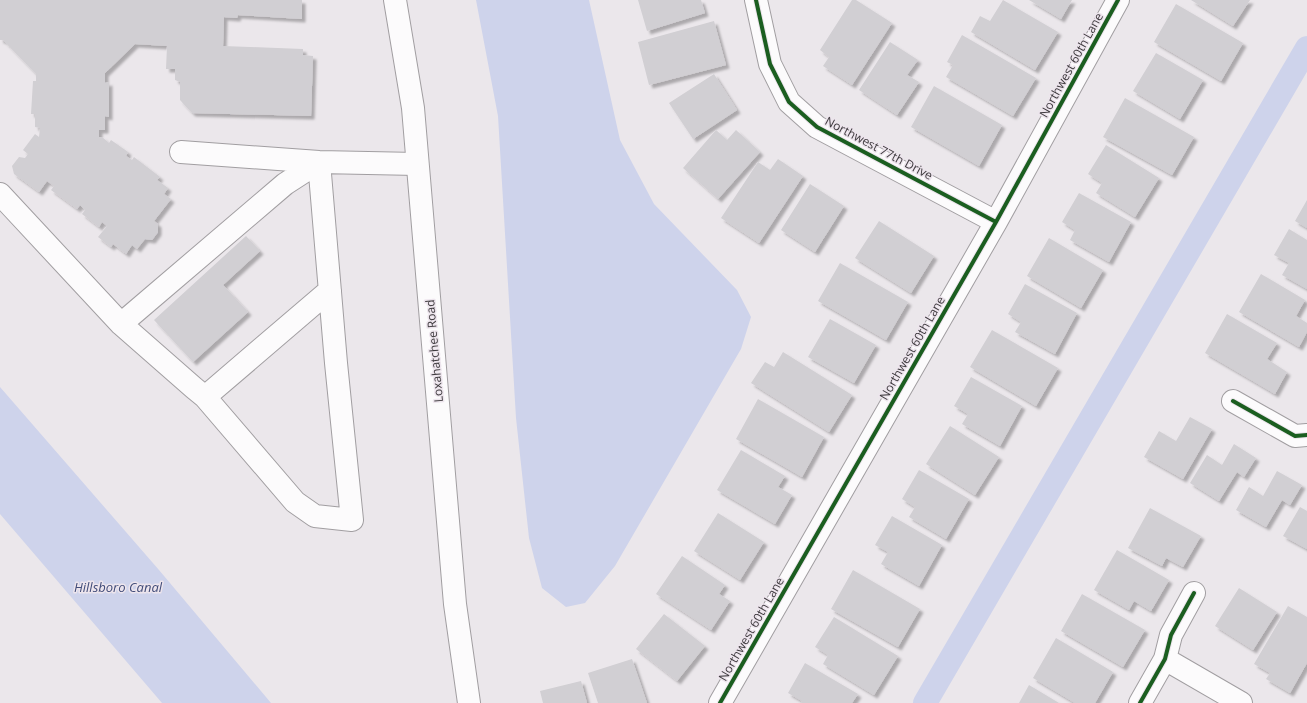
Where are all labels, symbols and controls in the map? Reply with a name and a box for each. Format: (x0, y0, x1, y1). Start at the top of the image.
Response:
street label: Northwest 60th Lane (1035, 9, 1107, 120)
street label: Northwest 77th Drive (822, 112, 936, 184)
street label: Northwest 60th Lane (875, 293, 949, 403)
street label: Loxahatchee Road (421, 299, 447, 403)
street label: Northwest 60th Lane (714, 574, 788, 684)
water label: Hillsboro Canal (74, 578, 163, 596)

